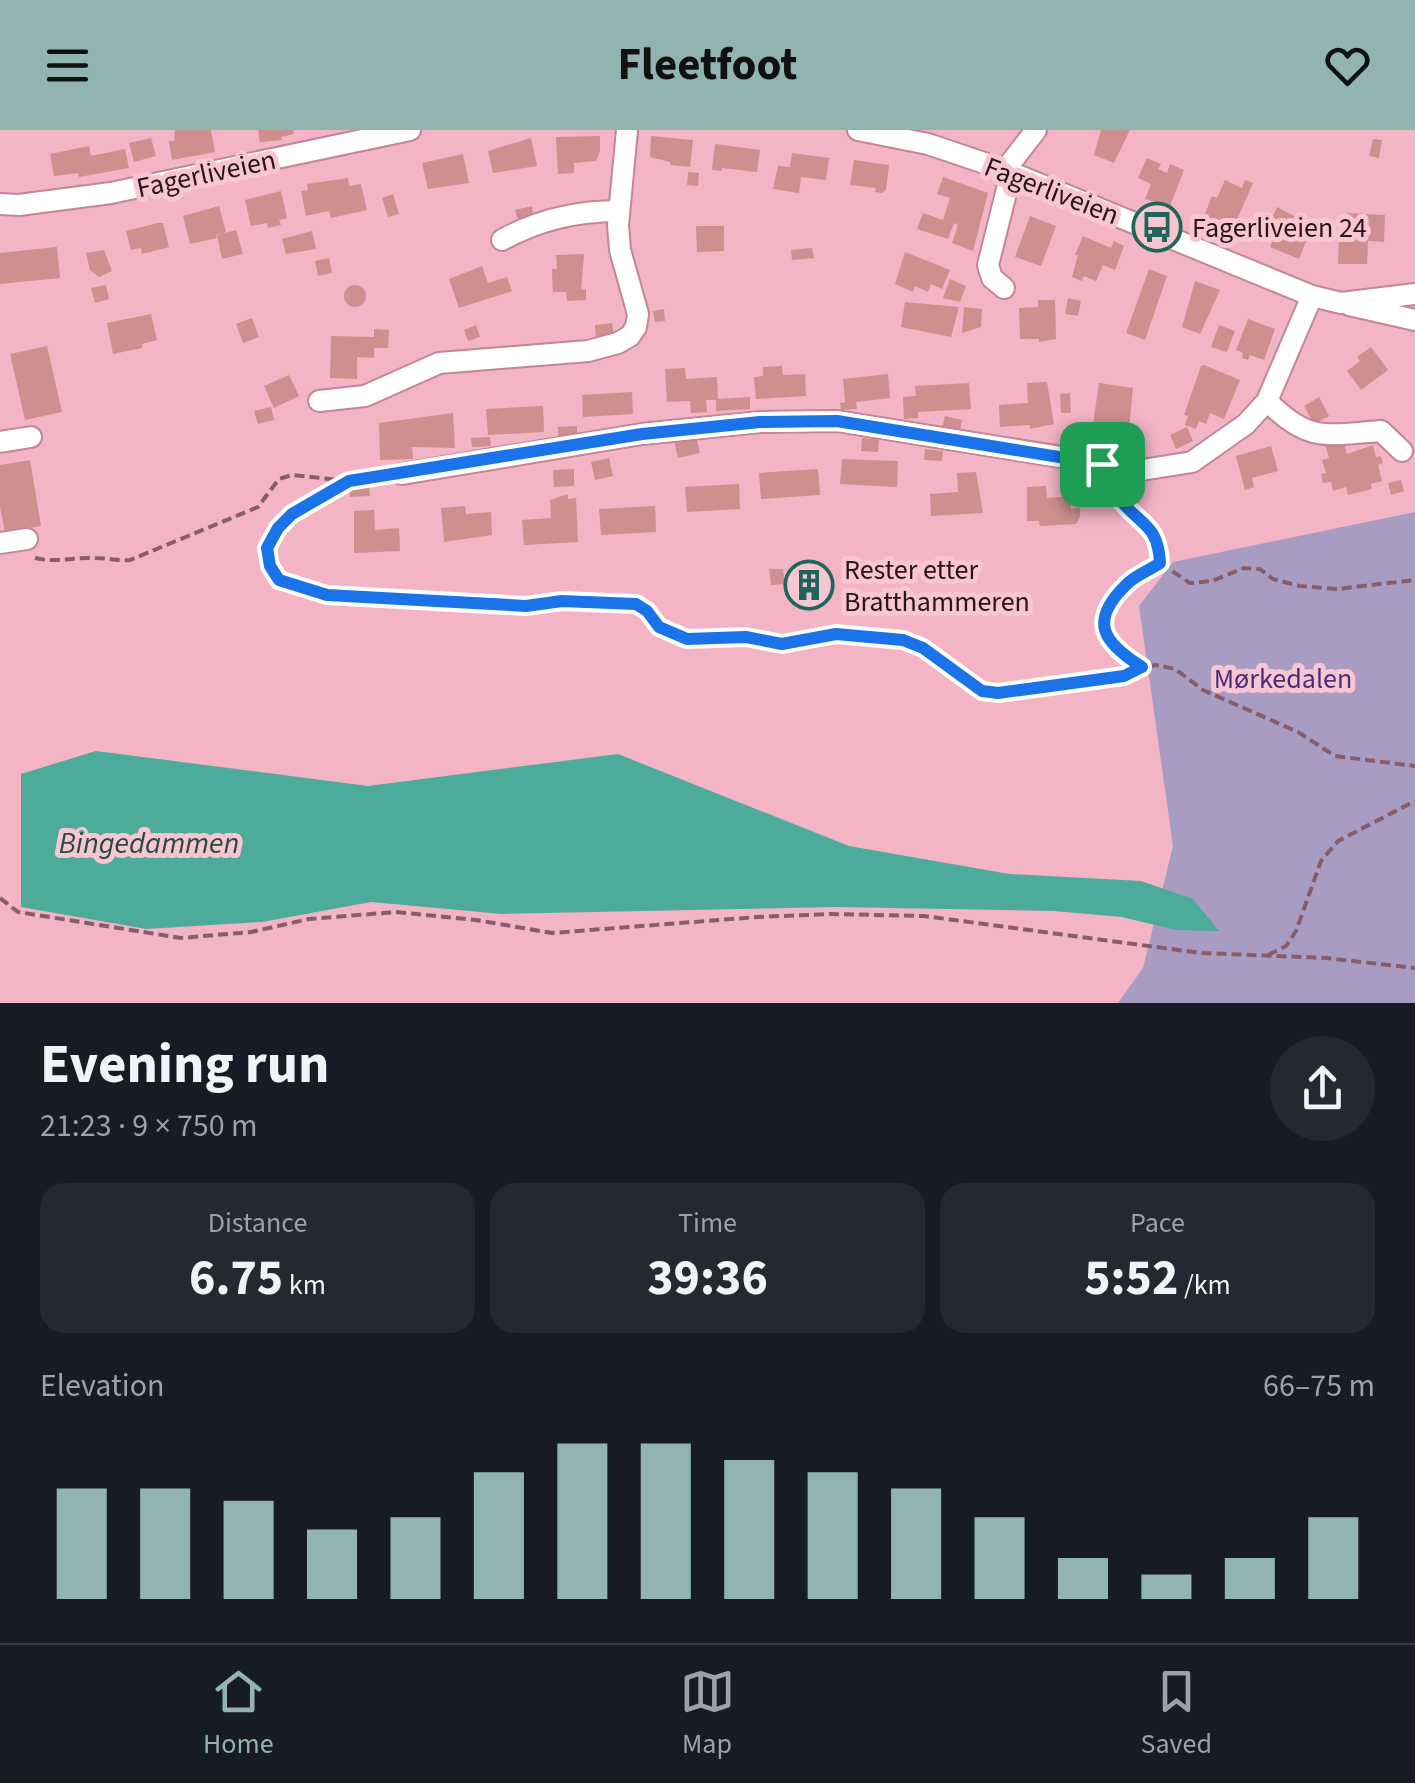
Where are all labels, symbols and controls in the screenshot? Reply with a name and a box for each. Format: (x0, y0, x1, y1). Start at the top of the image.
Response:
text: Fleetfoot (617, 33, 798, 97)
icon: menu (40, 38, 95, 93)
icon: heart (1320, 38, 1375, 93)
street label: Fagerliveien (133, 140, 279, 208)
street label: Fagerliveien (979, 147, 1125, 235)
bus stop icon: Fagerliveien 24 (1131, 201, 1183, 253)
place label: Fagerliveien 24 (1192, 208, 1367, 248)
pin (1060, 422, 1145, 507)
icon: arrive (1075, 437, 1130, 492)
place label: Rester etter Bratthammeren (844, 550, 1030, 622)
building icon: Rester etter Bratthammeren (783, 559, 835, 611)
park label: Mørkedalen (1214, 659, 1352, 699)
water label: Bingedammen (59, 822, 239, 865)
text: Evening run (40, 1026, 329, 1104)
button: share (1270, 1036, 1375, 1141)
text: 21:23 · 9 × 750 m (40, 1103, 258, 1149)
text: Distance (208, 1203, 307, 1243)
text: Time (678, 1203, 737, 1243)
text: Pace (1130, 1203, 1185, 1243)
text: 6.75 (189, 1243, 283, 1314)
text: 39:36 (647, 1243, 768, 1314)
text: 5:52 (1084, 1243, 1178, 1314)
text: km (283, 1265, 326, 1305)
text: /km (1178, 1265, 1231, 1305)
text: Elevation (40, 1363, 165, 1409)
text: 66–75 m (1263, 1363, 1375, 1409)
tab: Home (203, 1664, 274, 1764)
tab: Map (680, 1664, 735, 1764)
tab: Saved (1141, 1664, 1212, 1764)

